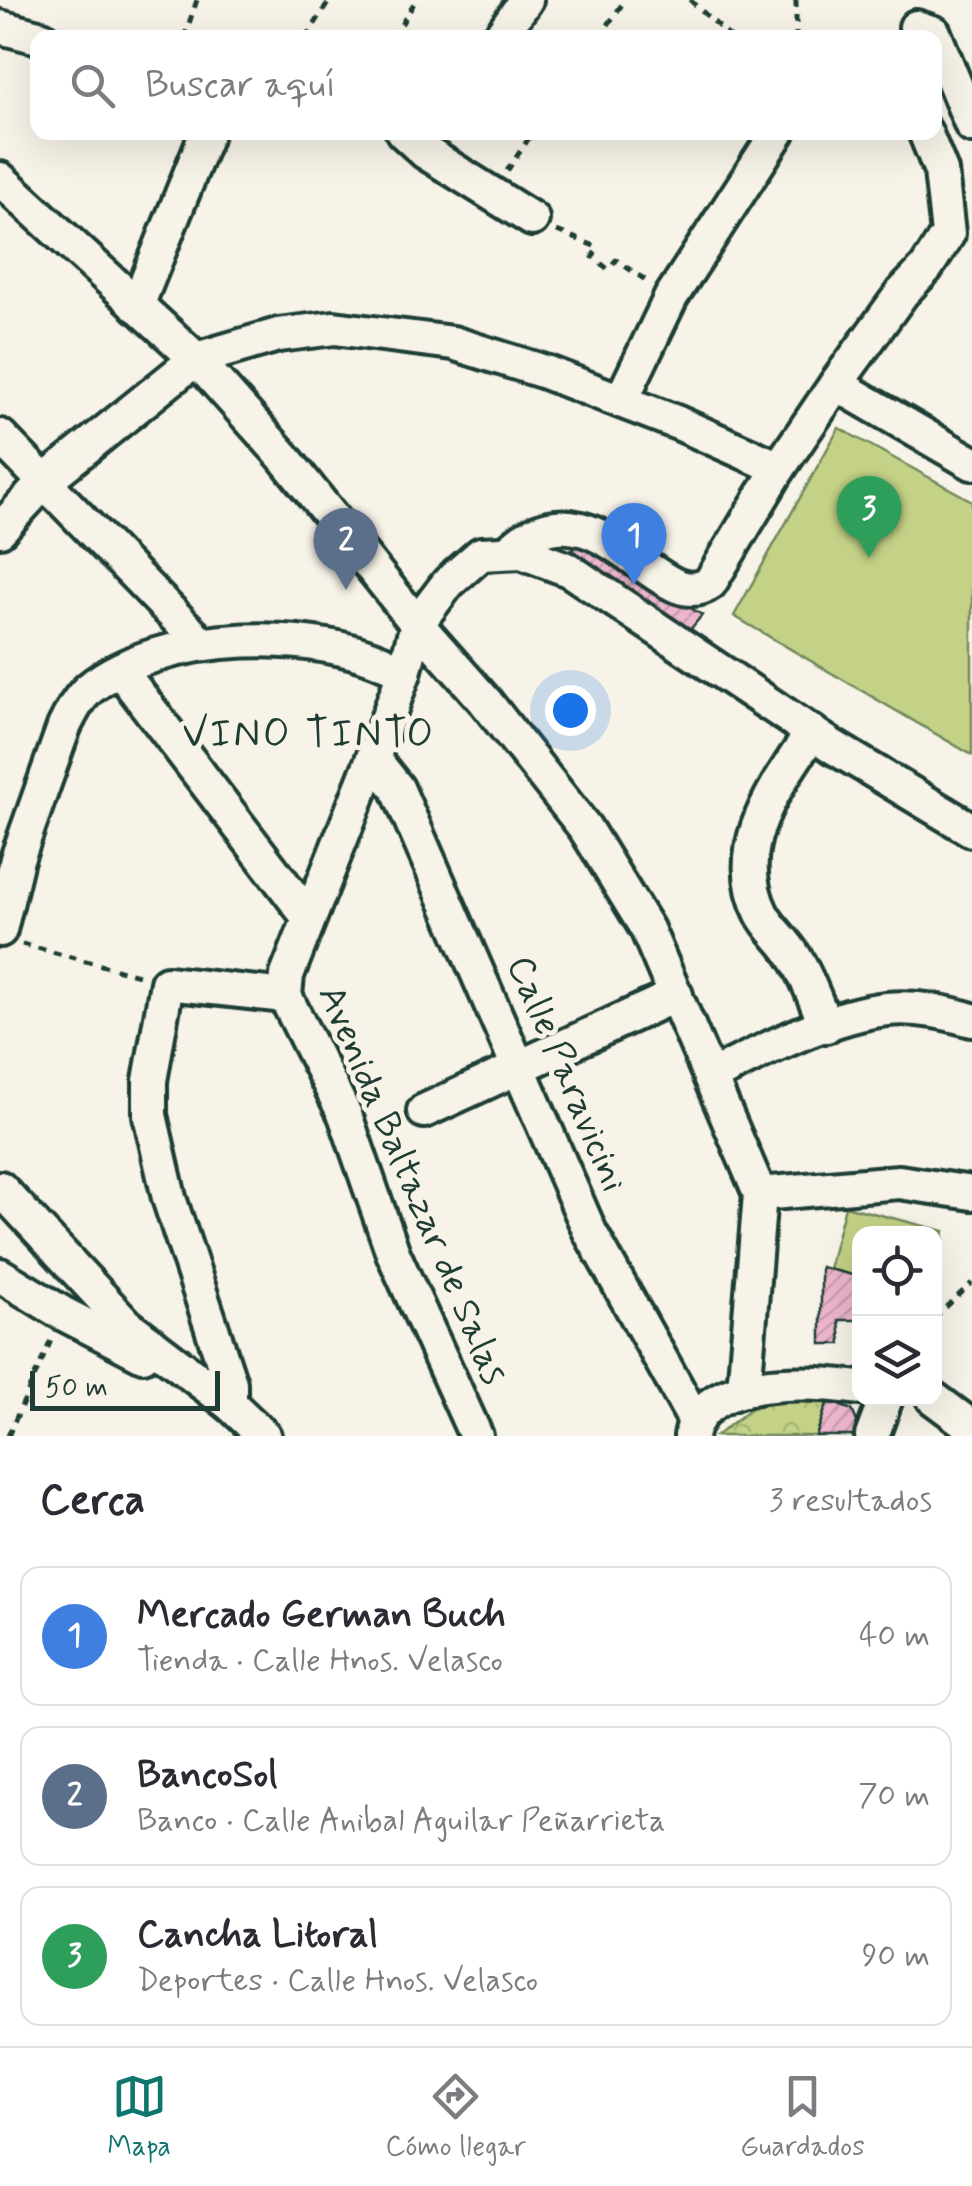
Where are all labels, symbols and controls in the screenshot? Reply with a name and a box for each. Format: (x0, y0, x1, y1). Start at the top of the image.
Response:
search box (30, 30, 942, 140)
icon: search (65, 58, 120, 113)
text: Buscar aquí (145, 61, 336, 110)
pin: 3 (836, 476, 902, 558)
pin: 1 (602, 502, 666, 585)
pin: 2 (314, 508, 378, 590)
your location (545, 685, 596, 736)
district label: VINO TINTO (182, 709, 436, 761)
street label: Calle Paravicini (494, 949, 638, 1199)
street label: Avenida Baltazar de Salas (306, 978, 518, 1392)
map controls (852, 1226, 942, 1406)
button: locate (852, 1226, 942, 1316)
button: layers (852, 1316, 942, 1406)
scale bar (30, 1366, 220, 1410)
text: 50 m (45, 1370, 108, 1407)
text: Cerca (40, 1474, 145, 1529)
text: 3 resultados (769, 1480, 932, 1522)
text: Mercado German Buch (137, 1591, 506, 1640)
text: 1 (67, 1615, 82, 1657)
text: 40 m (859, 1615, 930, 1657)
text: Tienda · Calle Hnos. Velasco (137, 1640, 503, 1682)
text: BancoSol (137, 1751, 277, 1800)
text: 2 (67, 1775, 82, 1817)
text: 70 m (858, 1775, 930, 1817)
text: Banco · Calle Anibal Aguilar Peñarrieta (137, 1800, 666, 1842)
text: Cancha Litoral (137, 1911, 378, 1960)
text: 3 (67, 1935, 82, 1977)
text: 90 m (862, 1935, 930, 1977)
text: Deportes · Calle Hnos. Velasco (137, 1960, 538, 2002)
tab: Mapa (107, 2069, 171, 2166)
tab: Cómo llegar (386, 2069, 526, 2166)
tab: Guardados (740, 2069, 865, 2166)

